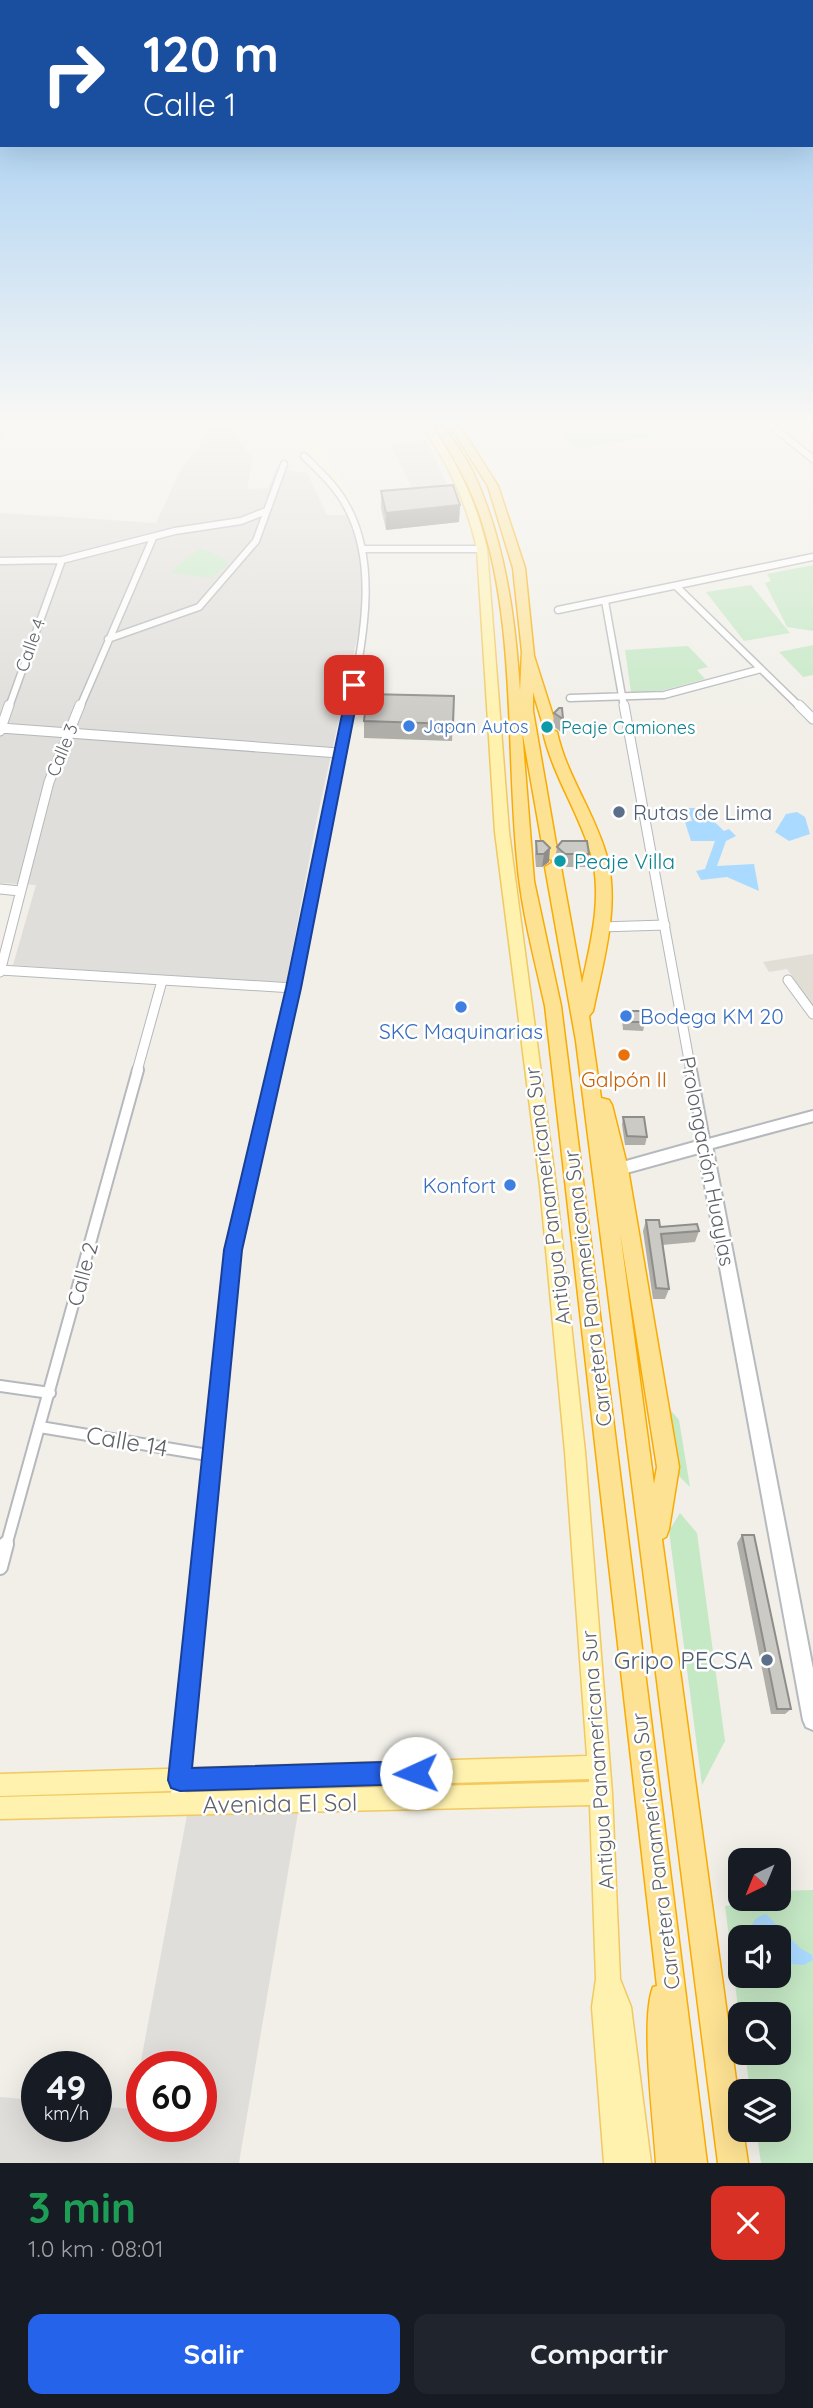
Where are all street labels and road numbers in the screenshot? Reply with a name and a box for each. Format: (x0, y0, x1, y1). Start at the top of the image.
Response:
street label: Calle 4 (10, 615, 50, 675)
street label: Calle 3 (41, 720, 83, 780)
street label: Prolongación Huaylas (675, 1054, 741, 1268)
street label: Antigua Panamericana Sur (518, 1065, 576, 1327)
street label: Carretera Panamericana Sur (557, 1148, 617, 1428)
street label: Calle 2 (61, 1239, 103, 1309)
street label: Calle 14 (84, 1419, 170, 1463)
street label: Antigua Panamericana Sur (575, 1629, 619, 1891)
street label: Carretera Panamericana Sur (625, 1711, 685, 1991)
street label: Avenida El Sol (202, 1787, 358, 1819)

